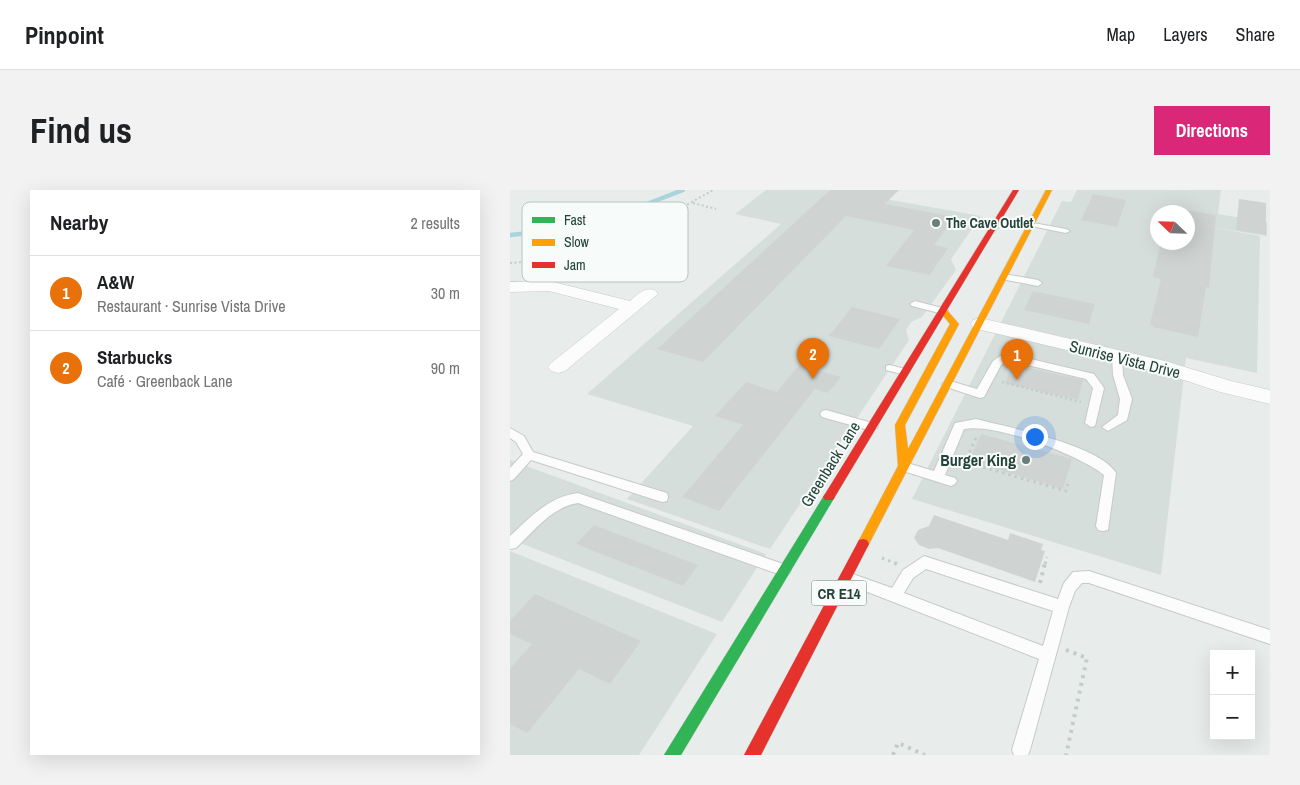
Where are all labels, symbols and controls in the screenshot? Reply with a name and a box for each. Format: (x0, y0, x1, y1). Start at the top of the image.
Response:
text: Pinpoint (25, 19, 104, 51)
text: Map (1107, 22, 1135, 47)
text: Layers (1163, 22, 1208, 47)
text: Share (1236, 22, 1275, 47)
button: Directions (1154, 106, 1270, 155)
text: Find us (30, 107, 132, 154)
legend (522, 202, 688, 282)
north arrow (1150, 205, 1195, 250)
text: Nearby (50, 208, 108, 237)
text: Fast (564, 211, 586, 229)
text: 2 results (410, 212, 460, 234)
place label: The Cave Outlet (946, 214, 1034, 232)
marker: The Cave Outlet (930, 217, 942, 229)
text: Slow (564, 233, 590, 251)
text: Jam (564, 256, 586, 274)
text: A&W (97, 269, 134, 295)
text: 1 (62, 282, 70, 304)
text: 30 m (431, 282, 460, 304)
text: Restaurant · Sunrise Vista Drive (97, 295, 286, 317)
street label: Sunrise Vista Drive (1067, 335, 1183, 383)
pin: 2 (797, 338, 829, 379)
pin: 1 (1001, 339, 1033, 380)
text: Starbucks (97, 344, 172, 370)
text: 2 (62, 357, 70, 379)
text: 90 m (431, 357, 460, 379)
text: Café · Greenback Lane (97, 370, 233, 392)
street label: Greenback Lane (795, 417, 865, 511)
your location (1022, 424, 1048, 450)
place label: Burger King (940, 449, 1016, 471)
marker: Burger King (1020, 454, 1032, 466)
road number: CR E14 (812, 580, 866, 606)
map controls (1210, 650, 1255, 740)
button: + (1210, 650, 1255, 695)
button: − (1210, 695, 1255, 740)

